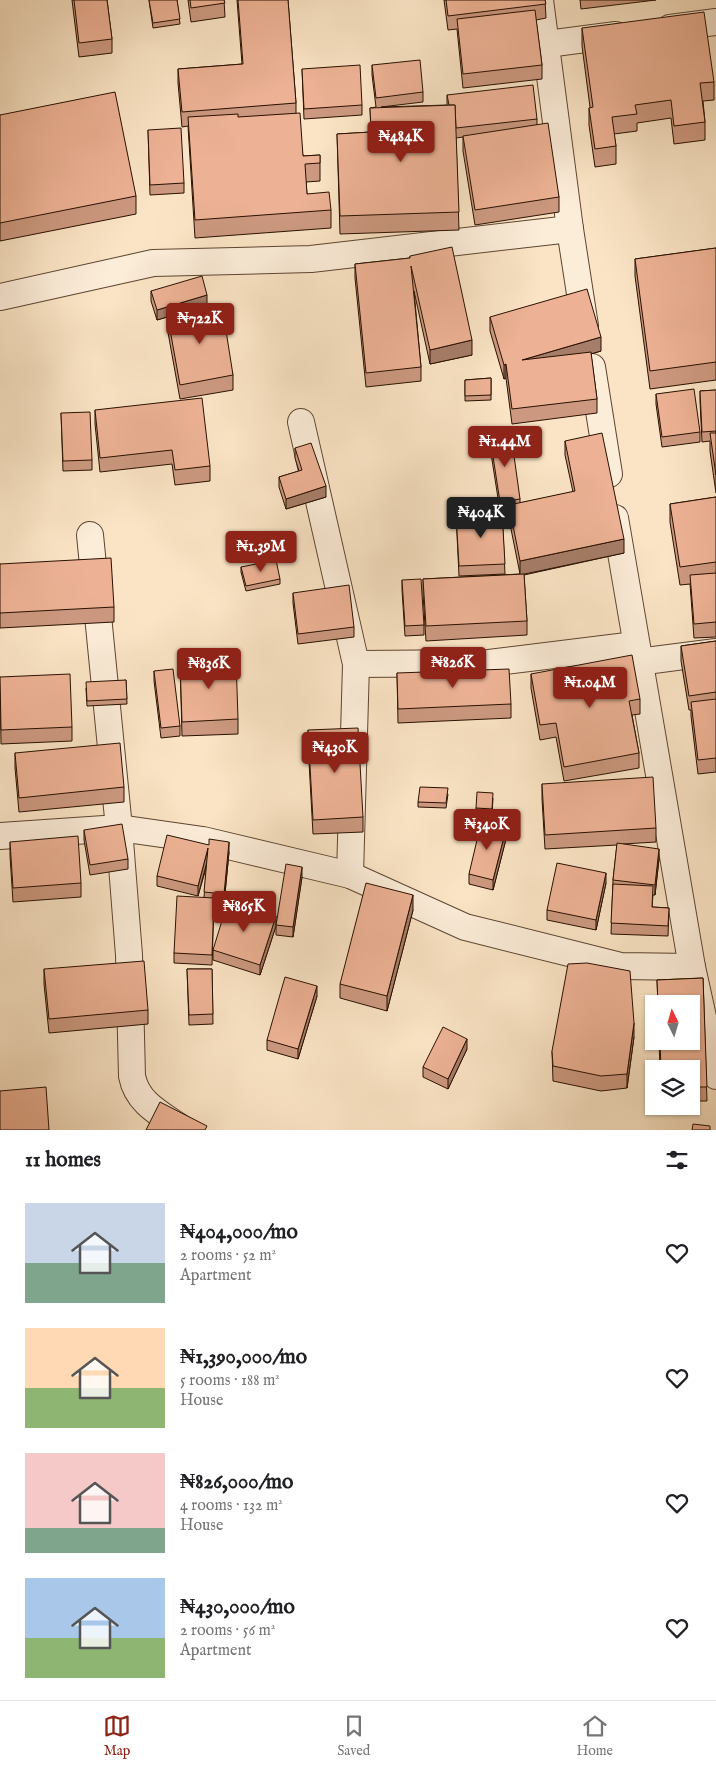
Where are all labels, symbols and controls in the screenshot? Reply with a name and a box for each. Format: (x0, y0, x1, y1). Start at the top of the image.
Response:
pin: ₦484K (366, 120, 436, 163)
text: ₦484K (378, 127, 424, 147)
pin: ₦722K (165, 302, 235, 345)
text: ₦722K (177, 309, 223, 329)
pin: ₦1.44M (464, 426, 546, 468)
text: ₦1.44M (479, 432, 531, 452)
pin: ₦404K (446, 496, 516, 539)
text: ₦404K (458, 503, 504, 523)
pin: ₦1.39M (220, 530, 302, 573)
text: ₦1.39M (237, 537, 285, 557)
pin: ₦826K (418, 646, 488, 689)
pin: ₦836K (174, 648, 244, 690)
text: ₦826K (431, 653, 475, 673)
text: ₦836K (188, 654, 230, 674)
pin: ₦1.04M (549, 666, 631, 709)
text: ₦1.04M (564, 673, 616, 693)
pin: ₦430K (300, 732, 370, 774)
text: ₦430K (313, 738, 357, 758)
pin: ₦340K (452, 808, 522, 851)
text: ₦340K (465, 815, 509, 835)
pin: ₦865K (209, 890, 279, 933)
text: ₦865K (223, 897, 265, 917)
north arrow (645, 995, 700, 1050)
map controls (645, 995, 700, 1115)
button: layers (645, 1060, 700, 1115)
icon: filters (663, 1146, 691, 1174)
text: 11 homes (25, 1147, 101, 1174)
text: ₦404,000/mo (180, 1219, 298, 1246)
icon: home (65, 1223, 125, 1283)
icon: heart (663, 1239, 691, 1267)
text: 2 rooms · 52 m² (180, 1246, 276, 1266)
text: Apartment (180, 1266, 251, 1286)
text: ₦1,390,000/mo (180, 1344, 307, 1371)
icon: home (65, 1348, 125, 1408)
icon: heart (663, 1364, 691, 1392)
text: 5 rooms · 188 m² (180, 1371, 280, 1391)
text: House (180, 1391, 223, 1411)
text: ₦826,000/mo (180, 1469, 293, 1496)
icon: home (65, 1473, 125, 1533)
icon: heart (663, 1489, 691, 1517)
text: 4 rooms · 132 m² (180, 1496, 283, 1516)
text: House (180, 1516, 223, 1536)
text: ₦430,000/mo (180, 1594, 295, 1621)
icon: home (65, 1598, 125, 1658)
icon: heart (663, 1614, 691, 1642)
text: 2 rooms · 56 m² (180, 1621, 275, 1641)
text: Apartment (180, 1641, 251, 1661)
tab: Map (103, 1712, 131, 1760)
tab: Saved (337, 1712, 370, 1760)
tab: Home (576, 1712, 613, 1760)

